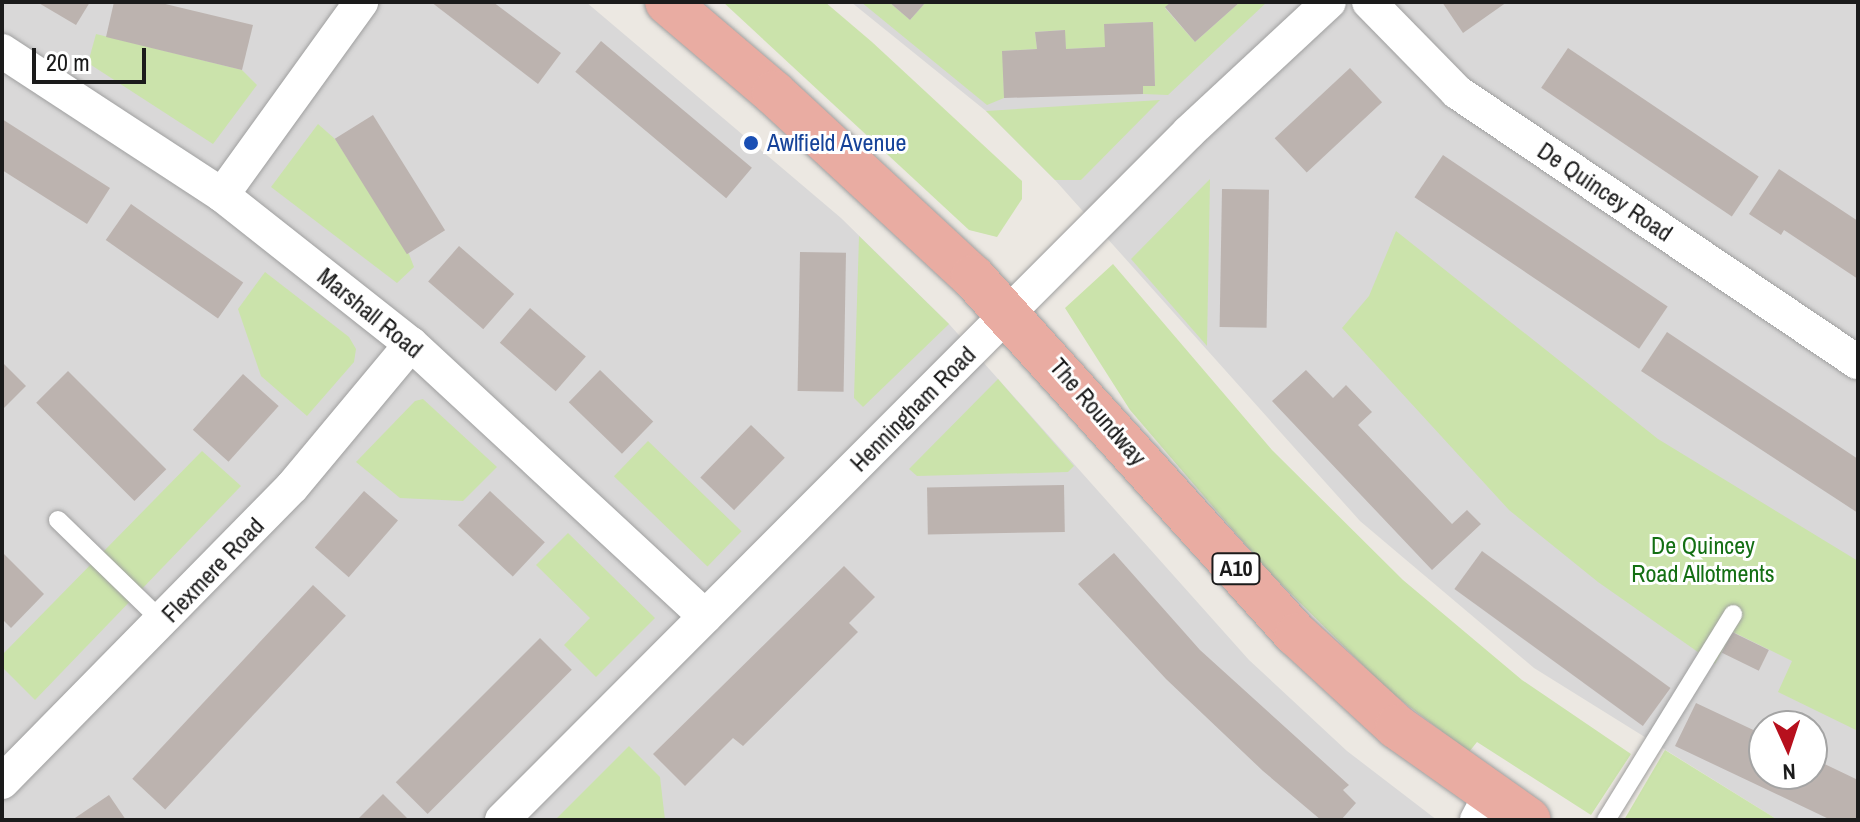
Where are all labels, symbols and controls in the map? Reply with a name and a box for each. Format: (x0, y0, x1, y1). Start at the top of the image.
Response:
scale bar (36, 32, 150, 82)
text: 20 m (46, 46, 90, 78)
place label: Awlfield Avenue (767, 129, 907, 157)
marker: Awlfield Avenue (742, 134, 760, 152)
street label: De Quincey Road (1532, 136, 1678, 248)
street label: Marshall Road (312, 262, 428, 364)
street label: Henningham Road (844, 340, 982, 478)
street label: The Roundway (1044, 353, 1152, 471)
street label: Flexmere Road (156, 512, 270, 628)
park label: De Quincey Road Allotments (1631, 532, 1775, 588)
road number: A10 (1210, 551, 1262, 587)
north arrow (1748, 710, 1828, 790)
text: N (1782, 757, 1796, 787)

